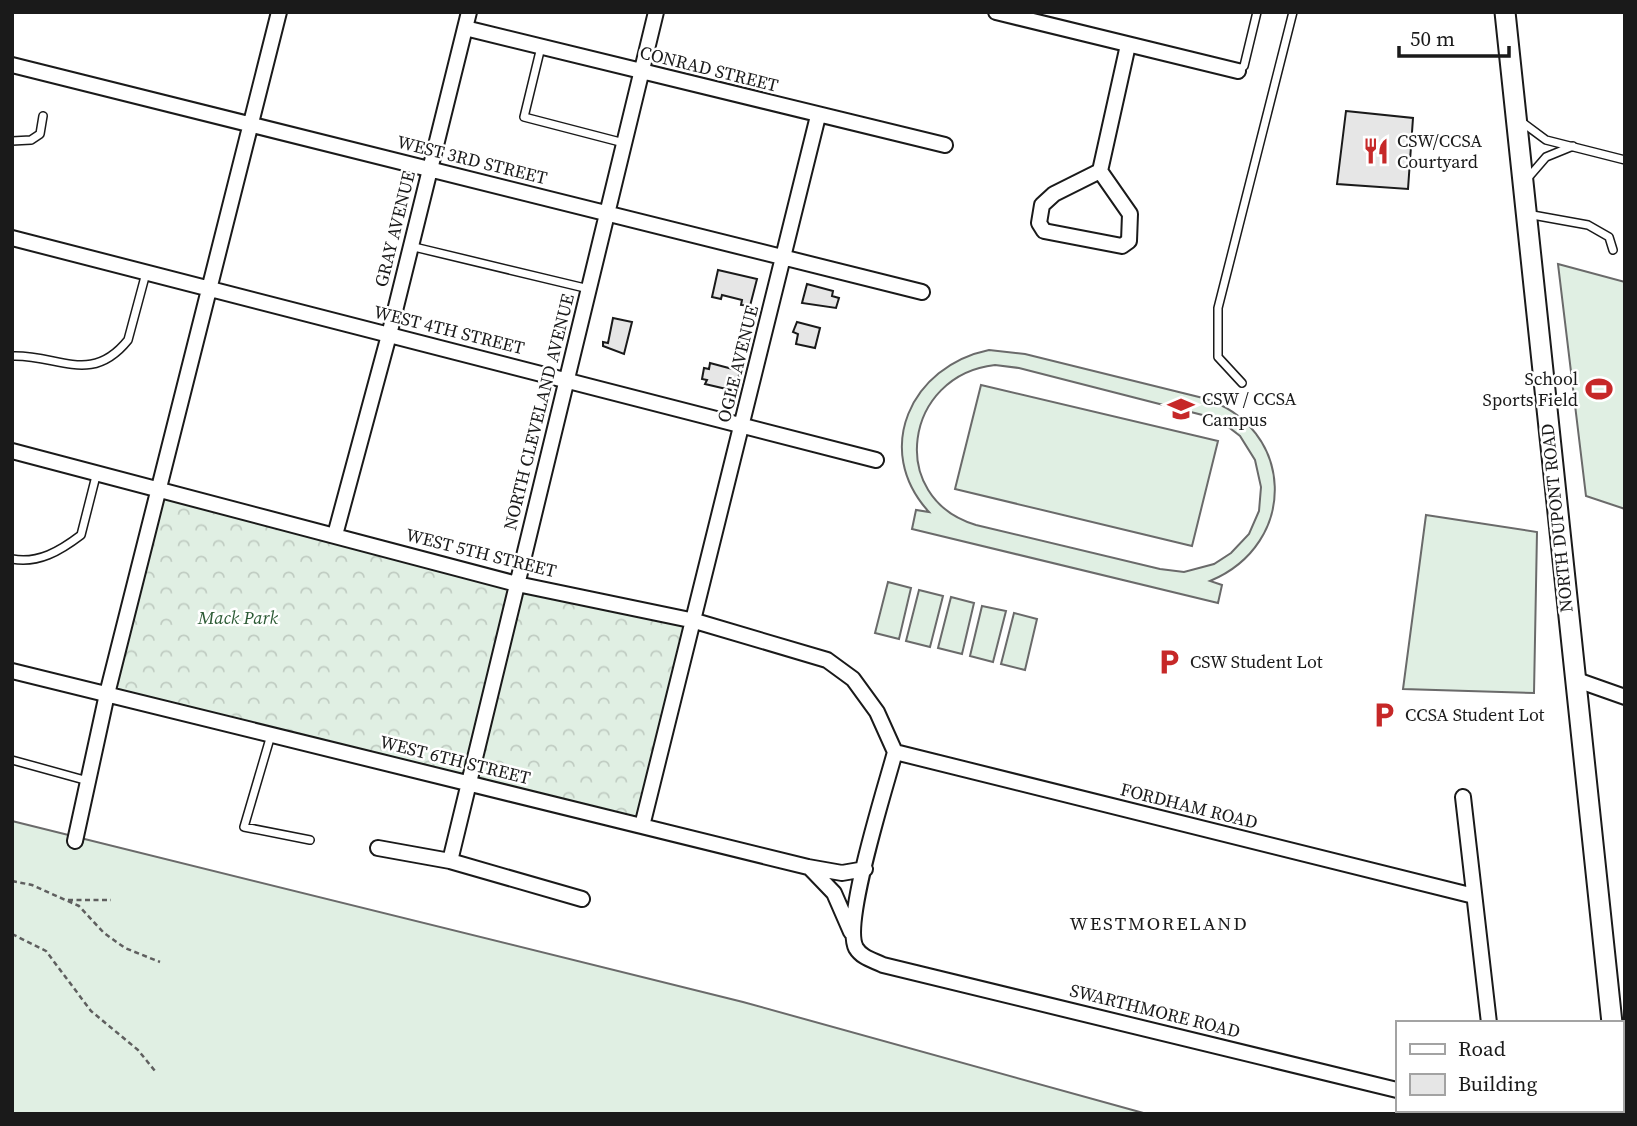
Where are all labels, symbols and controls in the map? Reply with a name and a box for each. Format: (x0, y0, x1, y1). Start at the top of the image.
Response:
scale bar (1399, 14, 1509, 58)
text: 50 m (1410, 24, 1455, 53)
street label: CONRAD STREET (637, 39, 781, 98)
place label: CSW/CCSA Courtyard (1397, 128, 1482, 174)
street label: WEST 3RD STREET (394, 129, 550, 190)
restaurant icon: CSW/CCSA Courtyard (1361, 136, 1391, 166)
street label: GRAY AVENUE (368, 168, 421, 290)
street label: NORTH CLEVELAND AVENUE (497, 291, 580, 533)
street label: WEST 4TH STREET (371, 299, 527, 360)
street label: OGLE AVENUE (711, 303, 764, 425)
place label: School Sports Field (1483, 366, 1578, 412)
sports icon: School Sports Field (1584, 374, 1614, 404)
place label: CSW / CCSA Campus (1202, 386, 1297, 432)
school or university icon: CSW / CCSA Campus (1166, 394, 1196, 424)
street label: NORTH DUPONT ROAD (1534, 422, 1579, 614)
street label: WEST 5TH STREET (403, 522, 559, 583)
park label: Mack Park (197, 605, 278, 630)
parking icon: CSW Student Lot (1154, 647, 1184, 677)
place label: CSW Student Lot (1190, 649, 1323, 674)
parking icon: CCSA Student Lot (1369, 700, 1399, 730)
place label: CCSA Student Lot (1405, 702, 1545, 727)
street label: WEST 6TH STREET (377, 729, 533, 790)
street label: FORDHAM ROAD (1118, 776, 1260, 835)
district label: WESTMORELAND (1069, 910, 1249, 936)
street label: SWARTHMORE ROAD (1067, 977, 1243, 1044)
legend (1396, 1021, 1623, 1112)
text: Road (1458, 1034, 1506, 1063)
text: Building (1458, 1069, 1537, 1098)

